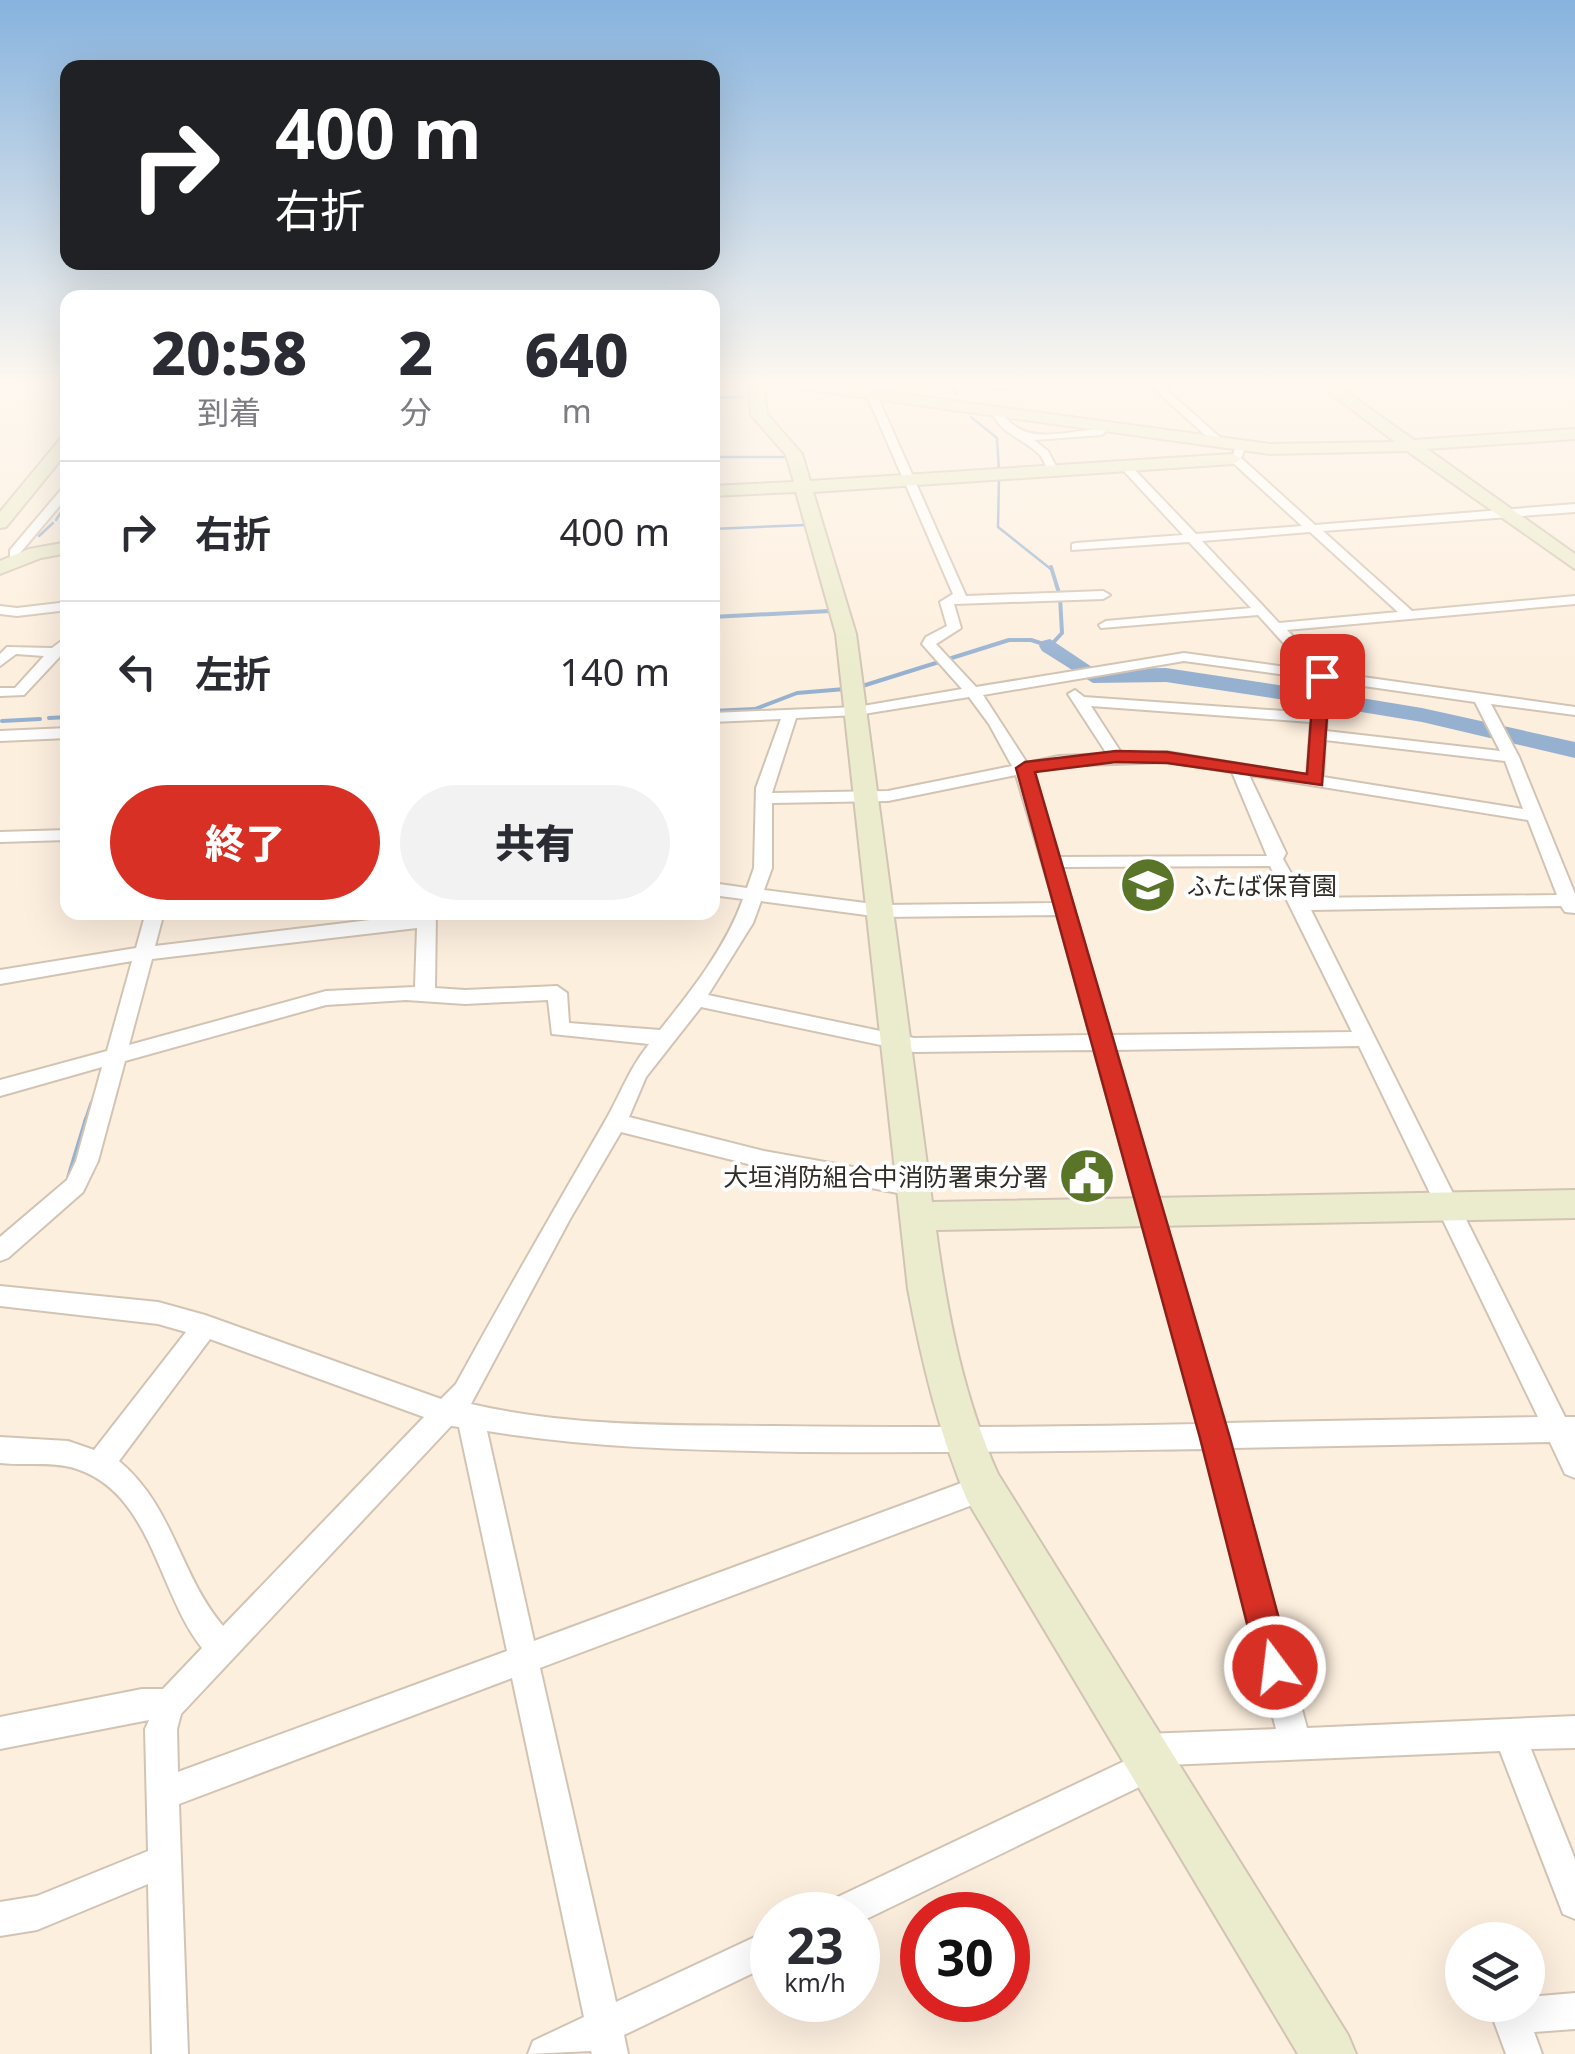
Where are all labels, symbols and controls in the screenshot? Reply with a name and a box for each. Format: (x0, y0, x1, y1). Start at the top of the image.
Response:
text: 400 m (275, 84, 482, 180)
icon: right (110, 100, 240, 230)
text: 右折 (275, 179, 365, 240)
text: 20:58 (151, 311, 307, 393)
text: 2 (399, 311, 433, 393)
text: 640 (525, 313, 629, 395)
text: m (562, 389, 592, 432)
text: 到着 (197, 390, 261, 433)
text: 分 (400, 390, 432, 433)
icon: right (110, 504, 165, 559)
text: 400 m (559, 505, 670, 557)
text: 右折 (195, 507, 271, 559)
pin (1280, 634, 1365, 719)
icon: left (110, 644, 165, 699)
text: 140 m (559, 645, 670, 697)
text: 左折 (195, 647, 271, 699)
icon: arrive (1295, 649, 1350, 704)
button: 終了 (110, 785, 380, 900)
button: 共有 (400, 785, 670, 900)
school or university icon: ふたば保育園 (1118, 855, 1178, 915)
place label: ふたば保育園 (1187, 868, 1337, 902)
public building icon: 大垣消防組合中消防署東分署 (1057, 1146, 1117, 1206)
place label: 大垣消防組合中消防署東分署 (723, 1159, 1048, 1193)
position arrow (1223, 1615, 1327, 1719)
speed limit sign: 30 (900, 1892, 1030, 2022)
text: 23 (786, 1911, 844, 1979)
map controls (1445, 1922, 1545, 2022)
button: layers (1445, 1922, 1545, 2022)
text: km/h (784, 1965, 846, 1999)

